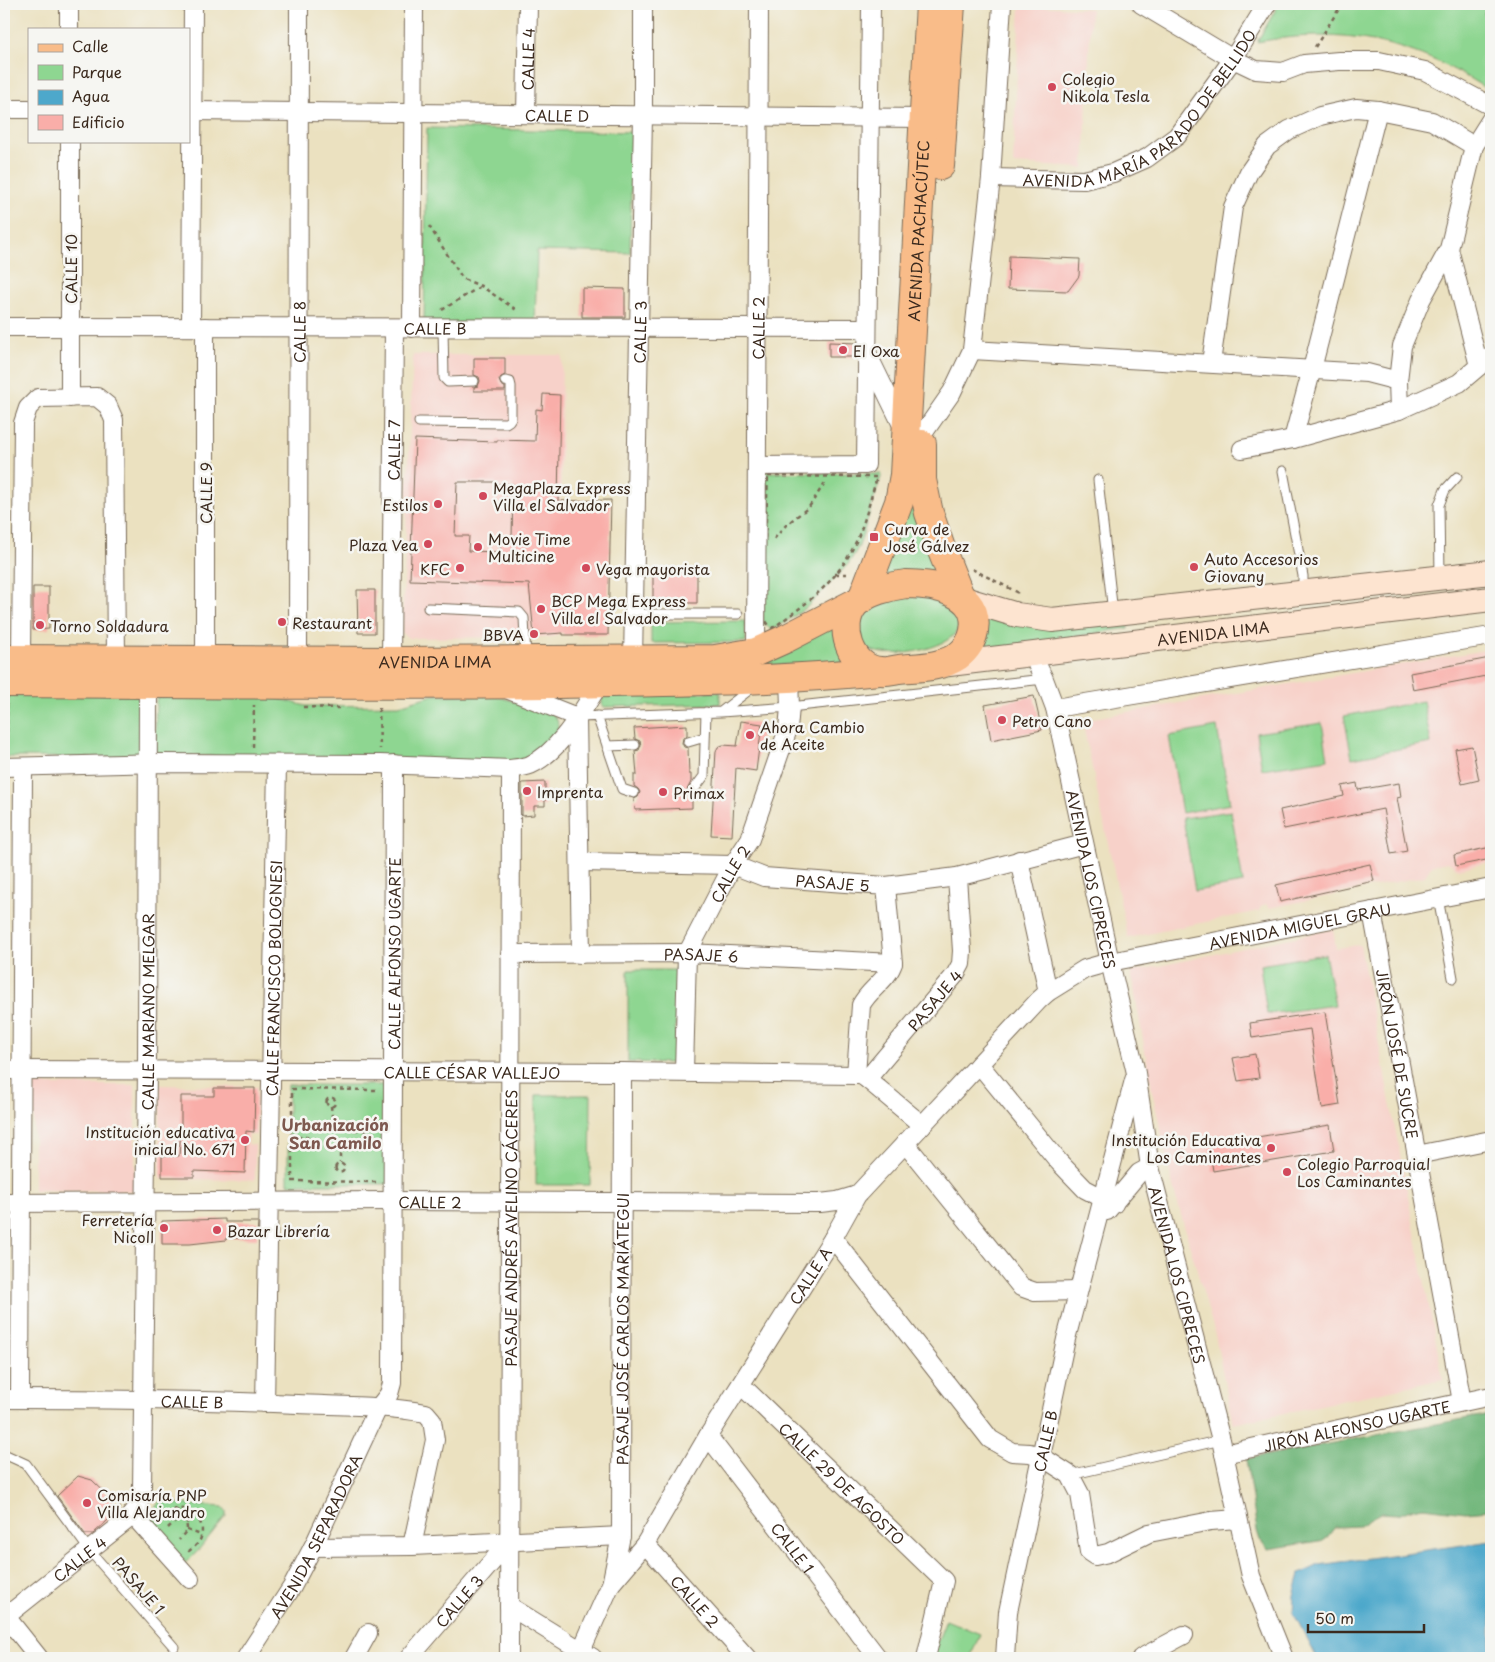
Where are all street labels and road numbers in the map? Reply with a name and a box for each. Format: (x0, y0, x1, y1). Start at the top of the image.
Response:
street label: AVENIDA MARÍA PARADO DE BELLIDO (1022, 24, 1261, 192)
street label: CALLE 4 (515, 27, 539, 91)
street label: CALLE D (525, 103, 589, 126)
street label: AVENIDA PACHACÚTEC (901, 139, 934, 322)
street label: CALLE 10 (59, 234, 82, 304)
street label: CALLE 2 (746, 296, 769, 360)
street label: CALLE 3 (627, 300, 651, 364)
street label: CALLE 8 (287, 301, 310, 363)
street label: CALLE B (404, 316, 466, 339)
street label: CALLE 7 (381, 419, 405, 481)
street label: CALLE 9 (194, 462, 217, 524)
street label: AVENIDA LIMA (1156, 614, 1271, 650)
street label: AVENIDA LIMA (379, 649, 492, 673)
street label: AVENIDA LOS CIPRECES (1061, 787, 1123, 971)
street label: CALLE 2 (704, 840, 755, 907)
street label: CALLE ALFONSO UGARTE (382, 857, 405, 1050)
street label: CALLE FRANCISCO BOLOGNESI (259, 860, 287, 1096)
street label: PASAJE 5 (795, 868, 871, 896)
street label: AVENIDA MIGUEL GRAU (1207, 896, 1393, 954)
street label: CALLE MARIANO MELGAR (135, 913, 159, 1111)
street label: PASAJE 6 (664, 941, 739, 967)
street label: PASAJE 4 (901, 964, 967, 1035)
street label: JIRÓN JOSÉ DE SUCRE (1371, 967, 1425, 1140)
street label: CALLE CÉSAR VALLEJO (384, 1060, 560, 1083)
street label: PASAJE ANDRÉS AVELINO CÁCERES (498, 1089, 522, 1367)
street label: AVENIDA LOS CIPRECES (1144, 1183, 1212, 1366)
street label: CALLE 2 (398, 1190, 462, 1213)
street label: PASAJE JOSÉ CARLOS MARIÁTEGUI (610, 1193, 633, 1465)
street label: CALLE A (783, 1242, 836, 1309)
street label: CALLE B (160, 1389, 224, 1413)
street label: JIRÓN ALFONSO UGARTE (1261, 1394, 1453, 1457)
street label: CALLE B (1027, 1408, 1062, 1474)
street label: CALLE 29 DE AGOSTO (774, 1417, 911, 1549)
street label: AVENIDA SEPARADORA (263, 1449, 367, 1622)
street label: CALLE 1 (766, 1517, 820, 1577)
street label: CALLE 4 (47, 1530, 111, 1587)
street label: PASAJE 1 (107, 1551, 171, 1619)
street label: CALLE 3 (429, 1569, 488, 1632)
street label: CALLE 2 (666, 1569, 725, 1632)

